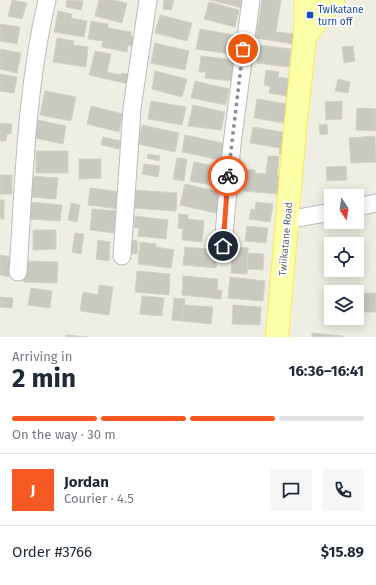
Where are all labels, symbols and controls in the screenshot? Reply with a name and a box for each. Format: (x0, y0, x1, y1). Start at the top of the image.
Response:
place label: Twikatane turn off (318, 4, 364, 28)
marker: Twikatane turn off (305, 10, 315, 20)
pin (226, 32, 260, 66)
icon: bag (232, 38, 254, 60)
courier (208, 156, 248, 196)
icon: bike (217, 165, 239, 187)
north arrow (324, 189, 364, 229)
map controls (324, 189, 364, 325)
street label: Twiikatane Road (277, 202, 295, 277)
pin (206, 229, 240, 263)
icon: home (212, 235, 234, 257)
button: locate (324, 237, 364, 277)
button: layers (324, 285, 364, 325)
text: Arriving in (12, 349, 72, 364)
text: 16:36–16:41 (288, 362, 364, 380)
text: 2 min (12, 363, 76, 394)
text: On the way · 30 m (12, 427, 116, 442)
button: chat (270, 469, 312, 511)
button: phone (322, 469, 364, 511)
text: Jordan (64, 473, 109, 491)
text: J (31, 481, 35, 499)
text: Courier · 4.5 (64, 491, 134, 506)
text: Order #3766 (12, 543, 92, 561)
text: $15.89 (321, 543, 364, 561)

